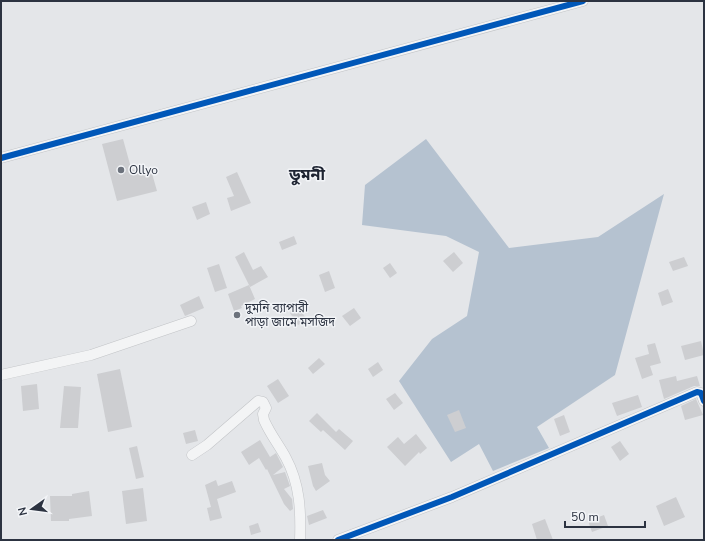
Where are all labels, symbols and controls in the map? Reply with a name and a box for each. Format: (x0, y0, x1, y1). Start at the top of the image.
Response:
place label: Ollyo (129, 162, 158, 178)
district label: ডুমনী (288, 164, 325, 186)
marker: Ollyo (116, 165, 126, 175)
place label: দুমনি ব্যাপারী পাড়া জামে মসজিদ (244, 300, 335, 330)
marker: দুমনি ব্যাপারী পাড়া জামে মসজিদ (232, 310, 242, 320)
north arrow (12, 489, 52, 529)
scale bar (565, 503, 645, 529)
text: N (15, 505, 31, 517)
text: 50 m (571, 509, 599, 525)

